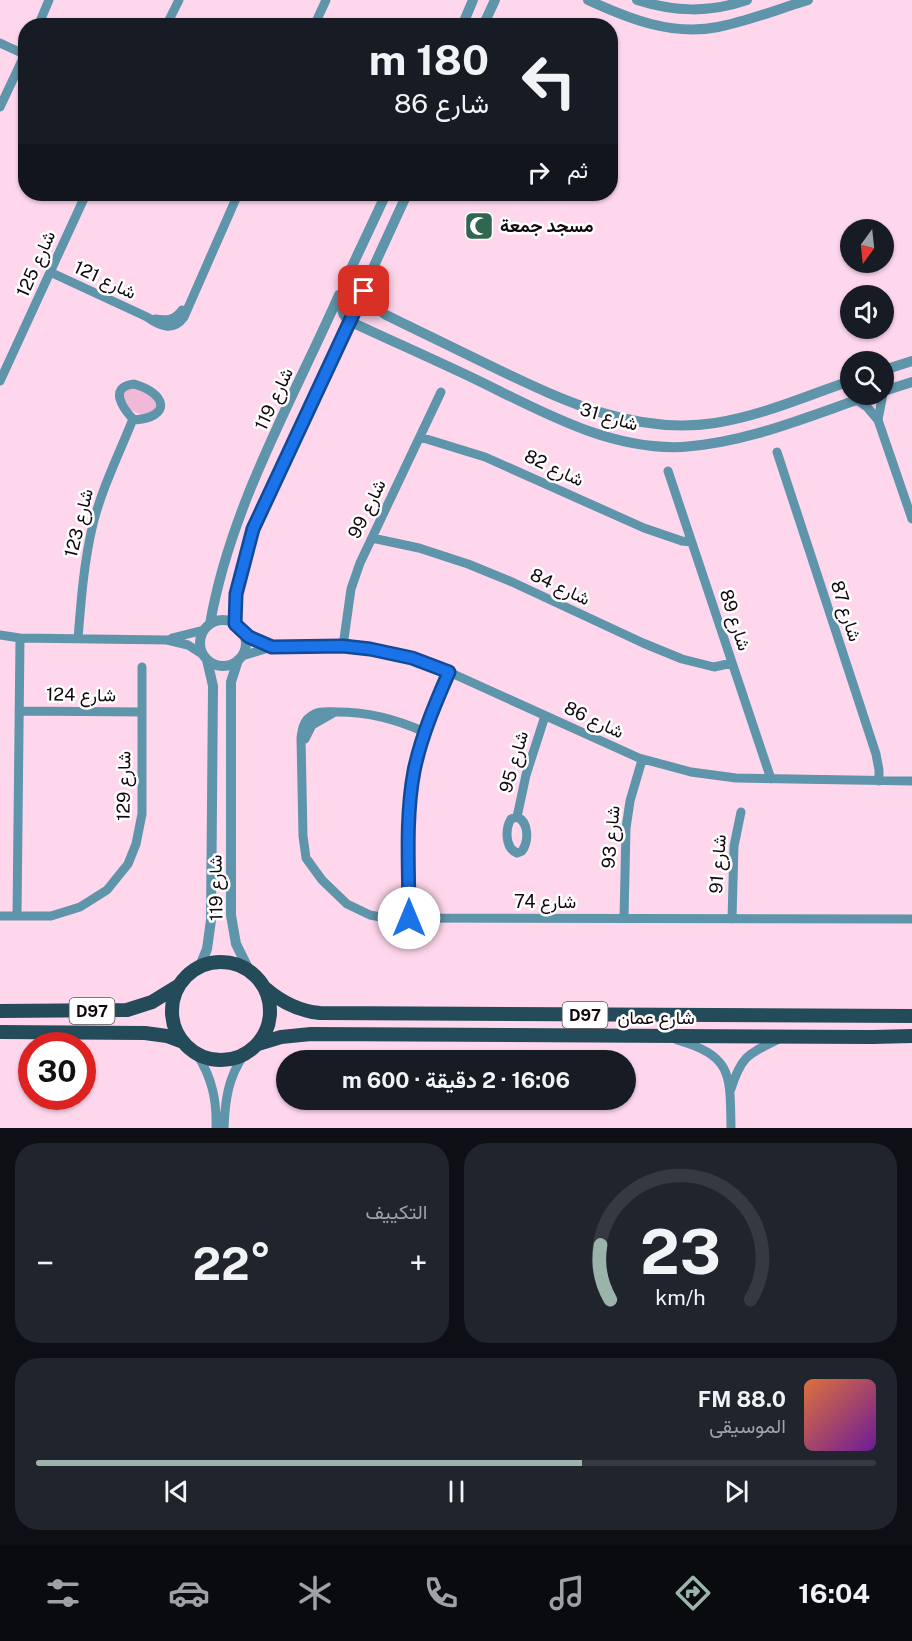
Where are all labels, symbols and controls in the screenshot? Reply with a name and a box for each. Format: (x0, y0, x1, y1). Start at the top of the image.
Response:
text: 180 m (369, 35, 489, 84)
icon: left (510, 42, 588, 120)
text: شارع 86 (394, 87, 489, 119)
icon: right (522, 156, 555, 189)
text: ثم (567, 157, 588, 183)
mosque icon: مسجد جمعة (463, 210, 495, 242)
place label: مسجد جمعة (500, 215, 594, 237)
north arrow (840, 219, 894, 273)
map controls (840, 219, 894, 405)
street label: شارع 125 (12, 227, 61, 301)
street label: شارع 121 (70, 256, 140, 305)
pin (338, 265, 389, 316)
icon: arrive (347, 274, 380, 307)
button: sound (840, 285, 894, 339)
button: search (840, 351, 894, 405)
street label: شارع 119 (250, 364, 299, 434)
street label: شارع 31 (577, 398, 641, 437)
street label: شارع 82 (520, 445, 587, 492)
street label: شارع 99 (343, 476, 392, 543)
street label: شارع 123 (60, 486, 99, 560)
street label: شارع 84 (526, 564, 593, 611)
street label: شارع 87 (825, 578, 866, 645)
street label: شارع 89 (714, 586, 755, 654)
street label: شارع 124 (46, 683, 116, 708)
street label: شارع 86 (560, 697, 627, 744)
street label: شارع 95 (495, 729, 534, 796)
street label: شارع 129 (112, 751, 137, 821)
street label: شارع 93 (597, 805, 626, 869)
street label: شارع 91 (705, 834, 732, 894)
street label: شارع 119 (204, 855, 229, 921)
position arrow (377, 886, 441, 950)
street label: شارع 74 (514, 891, 576, 914)
road number: D97 (70, 998, 115, 1024)
road number: D97 (562, 1002, 608, 1028)
street label: شارع عمان (617, 1007, 695, 1030)
speed limit sign: 30 (18, 1032, 96, 1110)
text: 16:06 · 2 دقيقة · 600 m (342, 1067, 570, 1093)
text: التكييف (365, 1200, 428, 1224)
text: 23 (640, 1215, 721, 1288)
text: 22° (193, 1237, 271, 1290)
text: − (36, 1244, 54, 1282)
text: + (409, 1244, 427, 1282)
text: km/h (655, 1285, 705, 1310)
text: 88.0 FM (698, 1386, 786, 1412)
text: الموسيقى (709, 1414, 786, 1438)
icon: previous (160, 1475, 193, 1508)
icon: pause (440, 1475, 473, 1508)
icon: next (720, 1475, 753, 1508)
icon: filters (42, 1572, 84, 1614)
icon: car (168, 1572, 210, 1614)
icon: climate (294, 1572, 336, 1614)
icon: phone (420, 1572, 462, 1614)
icon: music (546, 1572, 588, 1614)
icon: directions (672, 1572, 714, 1614)
text: 16:04 (798, 1577, 870, 1609)

